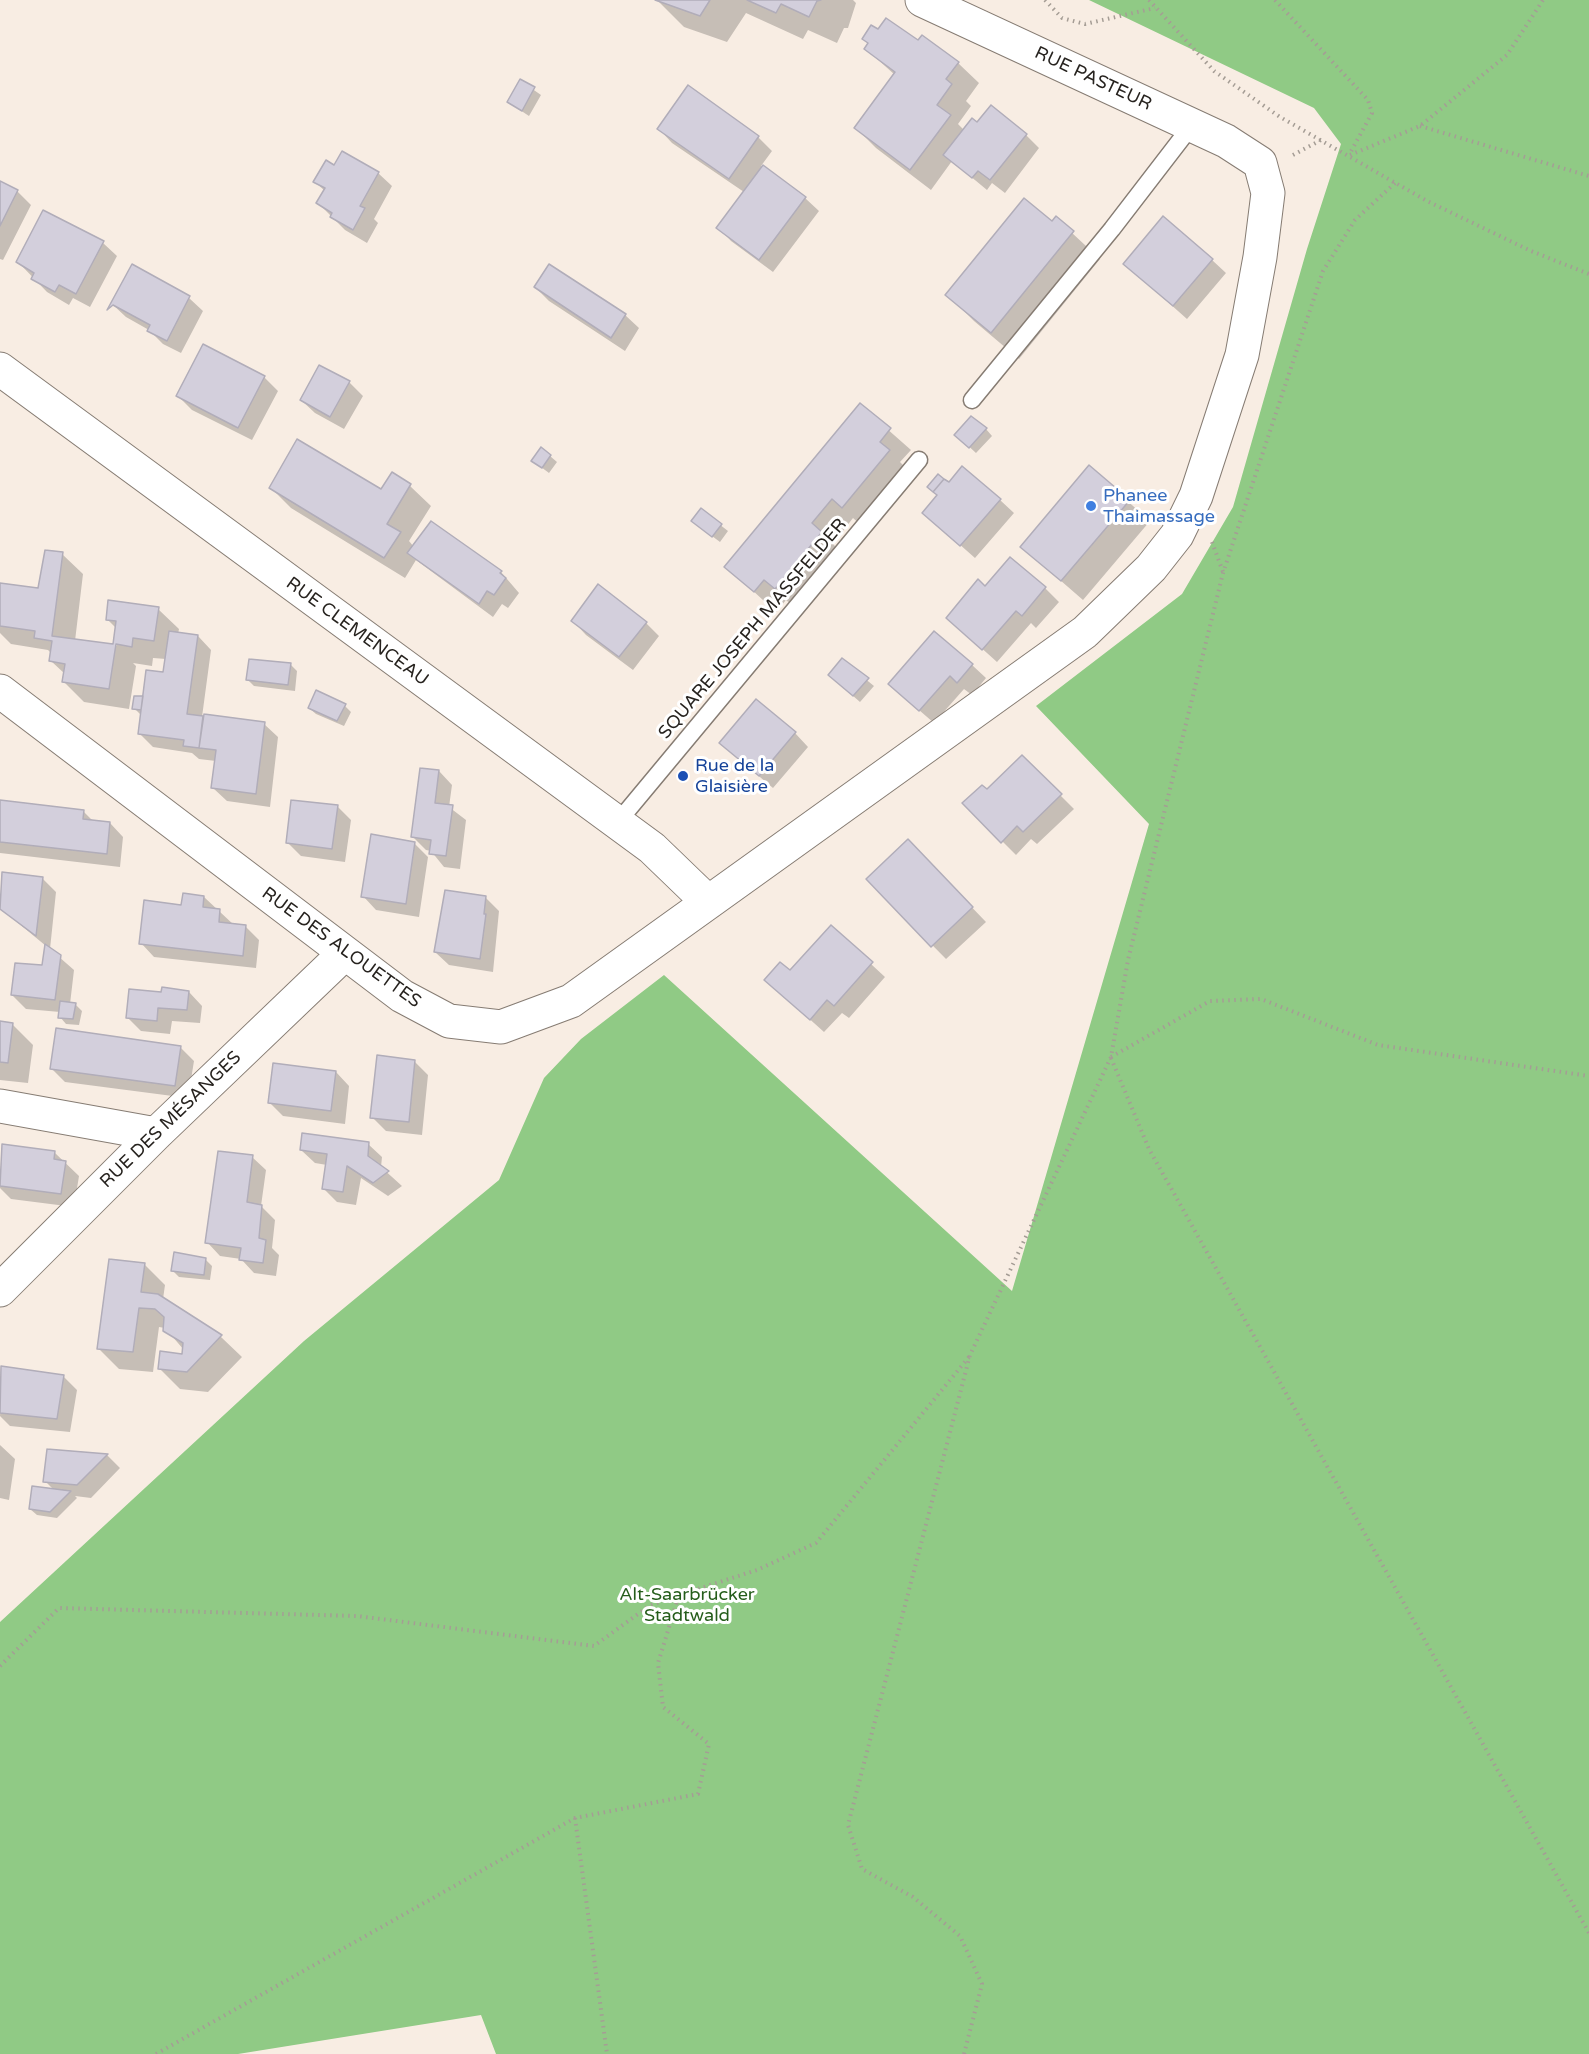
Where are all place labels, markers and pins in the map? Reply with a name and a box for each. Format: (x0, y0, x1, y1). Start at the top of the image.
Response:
place label: Phanee Thaimassage (1103, 485, 1215, 528)
marker: Phanee Thaimassage (1084, 499, 1098, 513)
place label: Rue de la Glaisière (695, 755, 774, 798)
marker: Rue de la Glaisière (676, 769, 690, 783)

